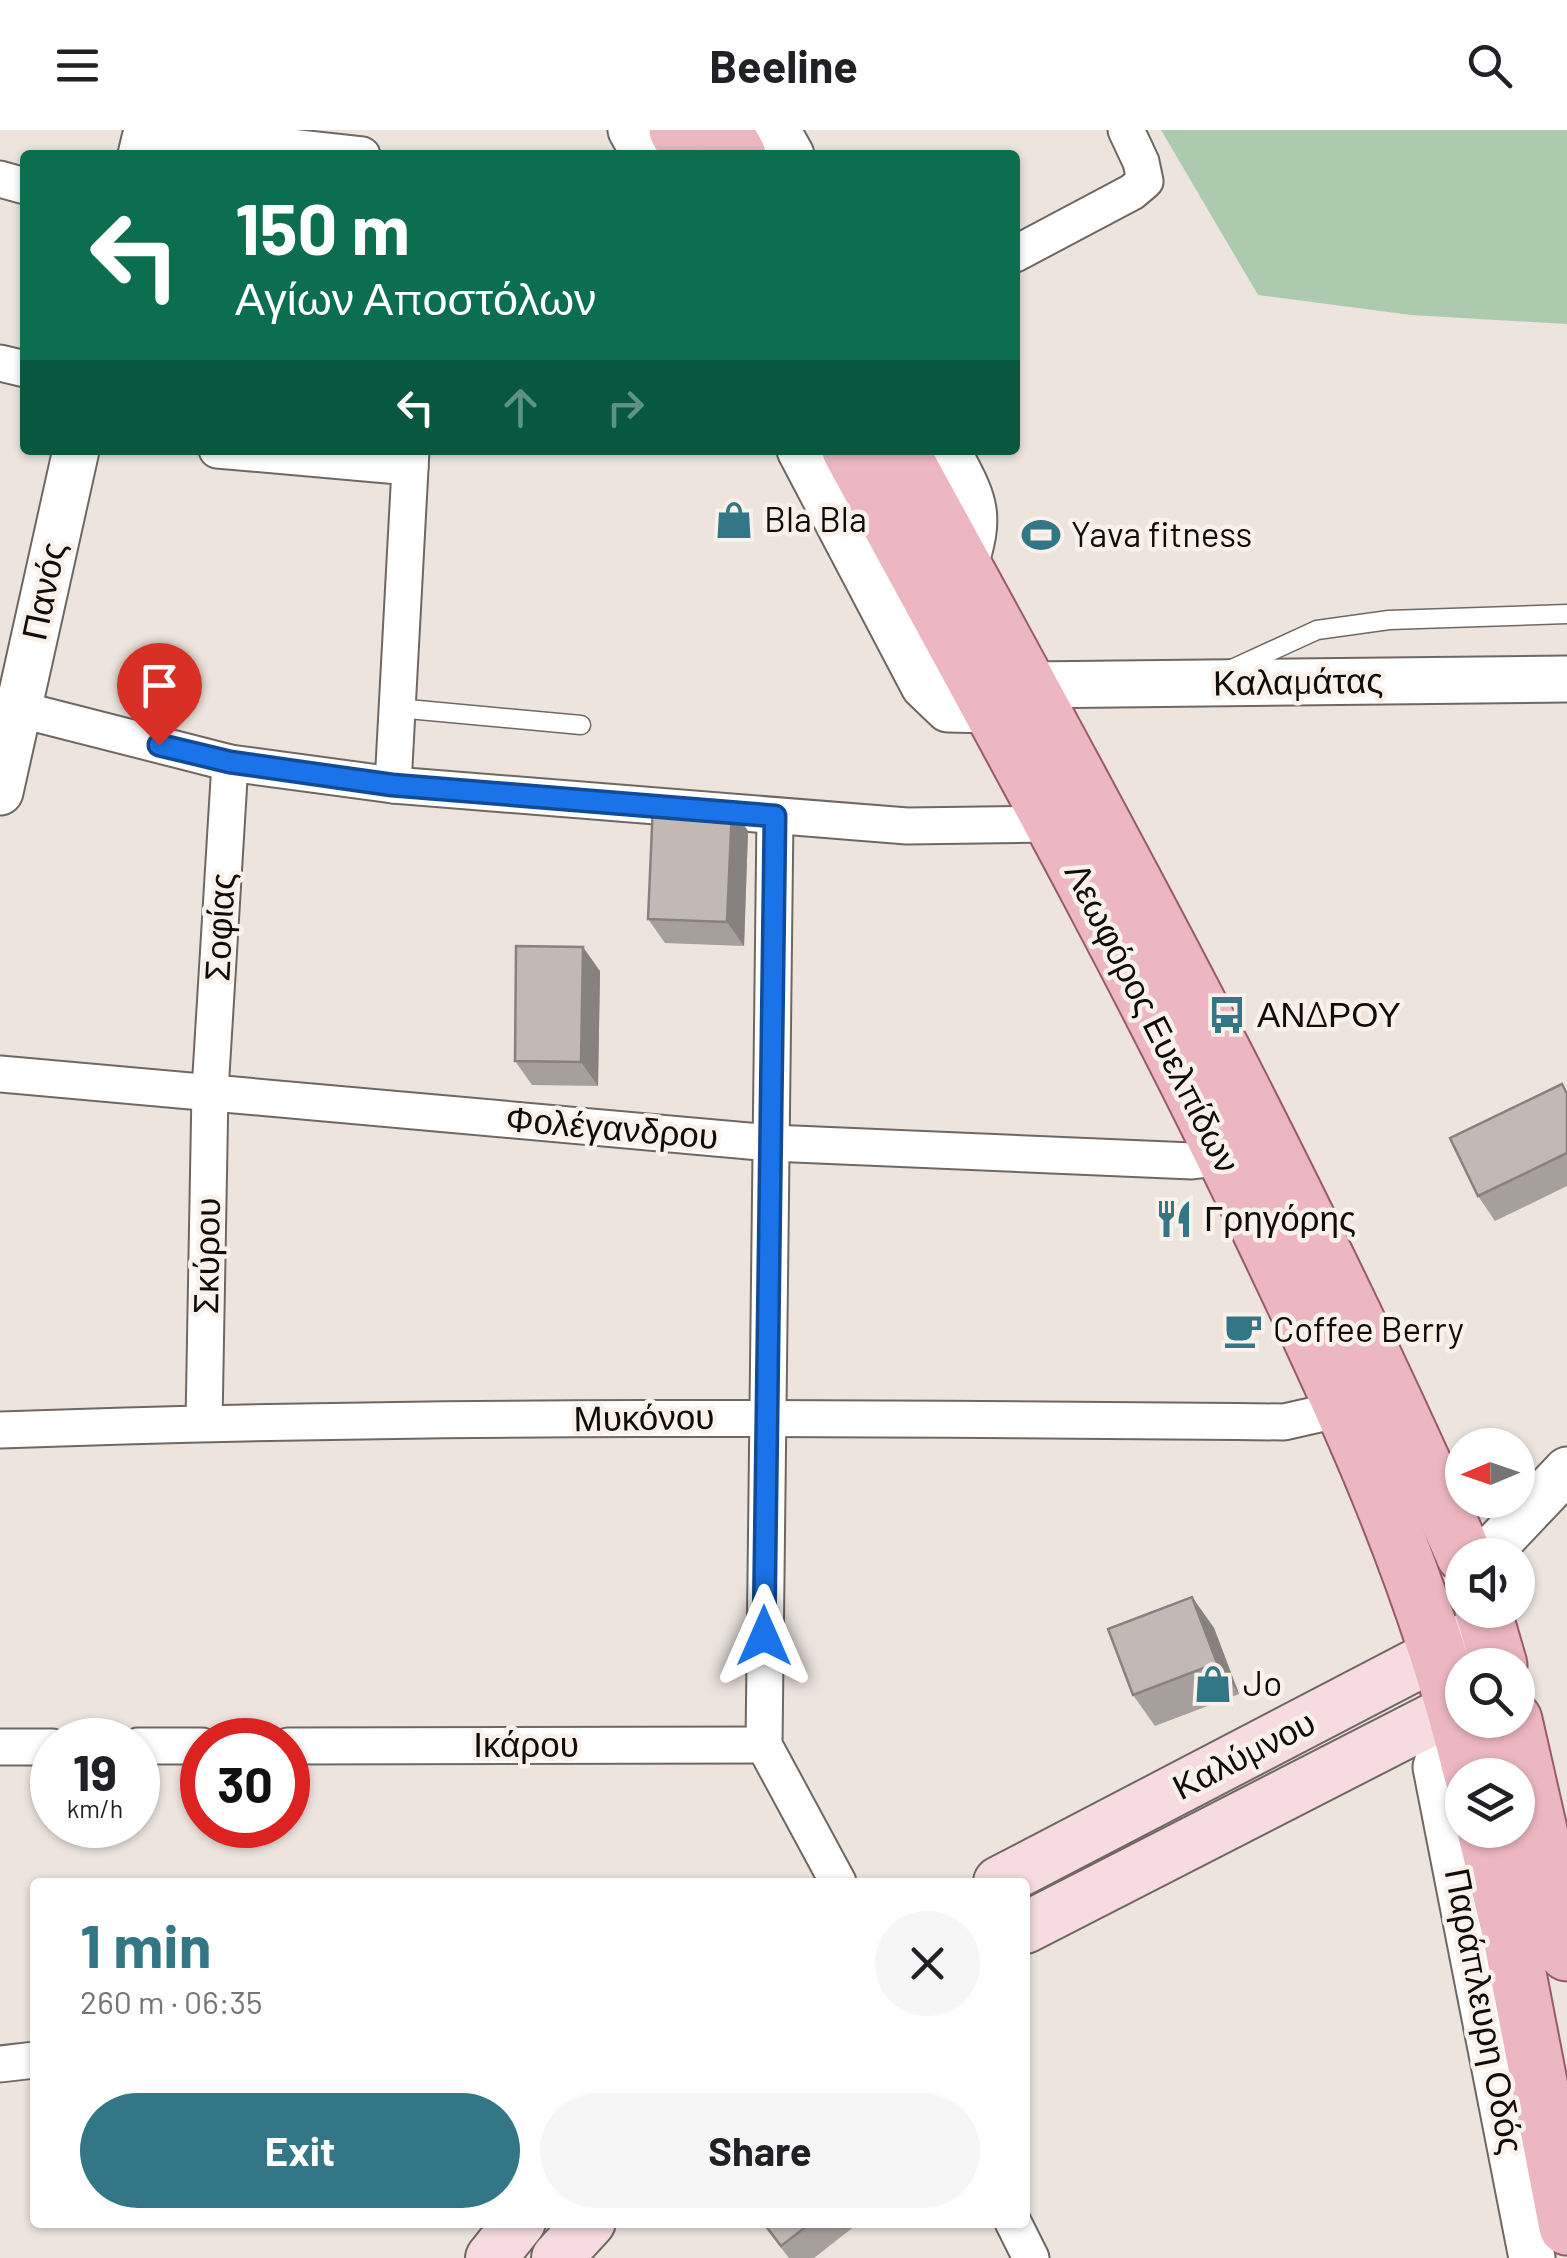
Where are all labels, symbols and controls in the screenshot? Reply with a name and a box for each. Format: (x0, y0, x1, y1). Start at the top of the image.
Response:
icon: menu (50, 38, 105, 93)
text: Beeline (709, 38, 858, 92)
icon: search (1462, 38, 1517, 93)
text: 150 m (235, 185, 410, 269)
icon: left (70, 190, 200, 320)
text: Αγίων Αποστόλων (235, 270, 597, 324)
icon: left (388, 380, 443, 435)
icon: ahead (493, 380, 548, 435)
icon: right (598, 380, 653, 435)
place label: Bla Bla (764, 497, 867, 539)
shop icon: Bla Bla (713, 499, 755, 541)
place label: Yava fitness (1071, 512, 1252, 554)
sports icon: Yava fitness (1020, 514, 1062, 556)
street label: Πανός (11, 538, 73, 644)
pin (117, 643, 202, 746)
icon: arrive (132, 658, 187, 713)
street label: Καλαμάτας (1213, 658, 1383, 702)
street label: Λεωφόρος Ευελπίδων (1057, 855, 1250, 1179)
street label: Σοφίας (194, 872, 242, 982)
place label: ΑΝΔΡΟΥ (1257, 992, 1401, 1034)
bus stop icon: ΑΝΔΡΟΥ (1206, 994, 1248, 1036)
street label: Φολέγανδρου (504, 1096, 720, 1156)
place label: Γρηγόρης (1204, 1196, 1356, 1238)
street label: Σκύρου (183, 1197, 227, 1315)
restaurant icon: Γρηγόρης (1153, 1198, 1195, 1240)
place label: Coffee Berry (1273, 1307, 1464, 1349)
cafe icon: Coffee Berry (1222, 1309, 1264, 1351)
street label: Μυκόνου (573, 1394, 715, 1438)
north arrow (1445, 1428, 1535, 1518)
map controls (1445, 1428, 1535, 1848)
button: sound (1445, 1538, 1535, 1628)
position arrow (712, 1584, 816, 1688)
button: search (1445, 1648, 1535, 1738)
place label: Jo (1243, 1661, 1282, 1703)
shop icon: Jo (1192, 1663, 1234, 1705)
street label: Καλύμνου (1165, 1700, 1321, 1807)
speed limit sign: 30 (180, 1718, 310, 1848)
street label: Ικάρου (473, 1722, 579, 1764)
text: 19 (73, 1741, 117, 1801)
button: layers (1445, 1758, 1535, 1848)
text: km/h (67, 1793, 123, 1823)
street label: Παράπλευρη Οδός (1438, 1864, 1534, 2157)
text: 1 min (80, 1908, 211, 1980)
button: close (875, 1911, 980, 2016)
text: 260 m · 06:35 (80, 1982, 262, 2020)
button: Exit (80, 2093, 520, 2208)
button: Share (540, 2093, 980, 2208)

